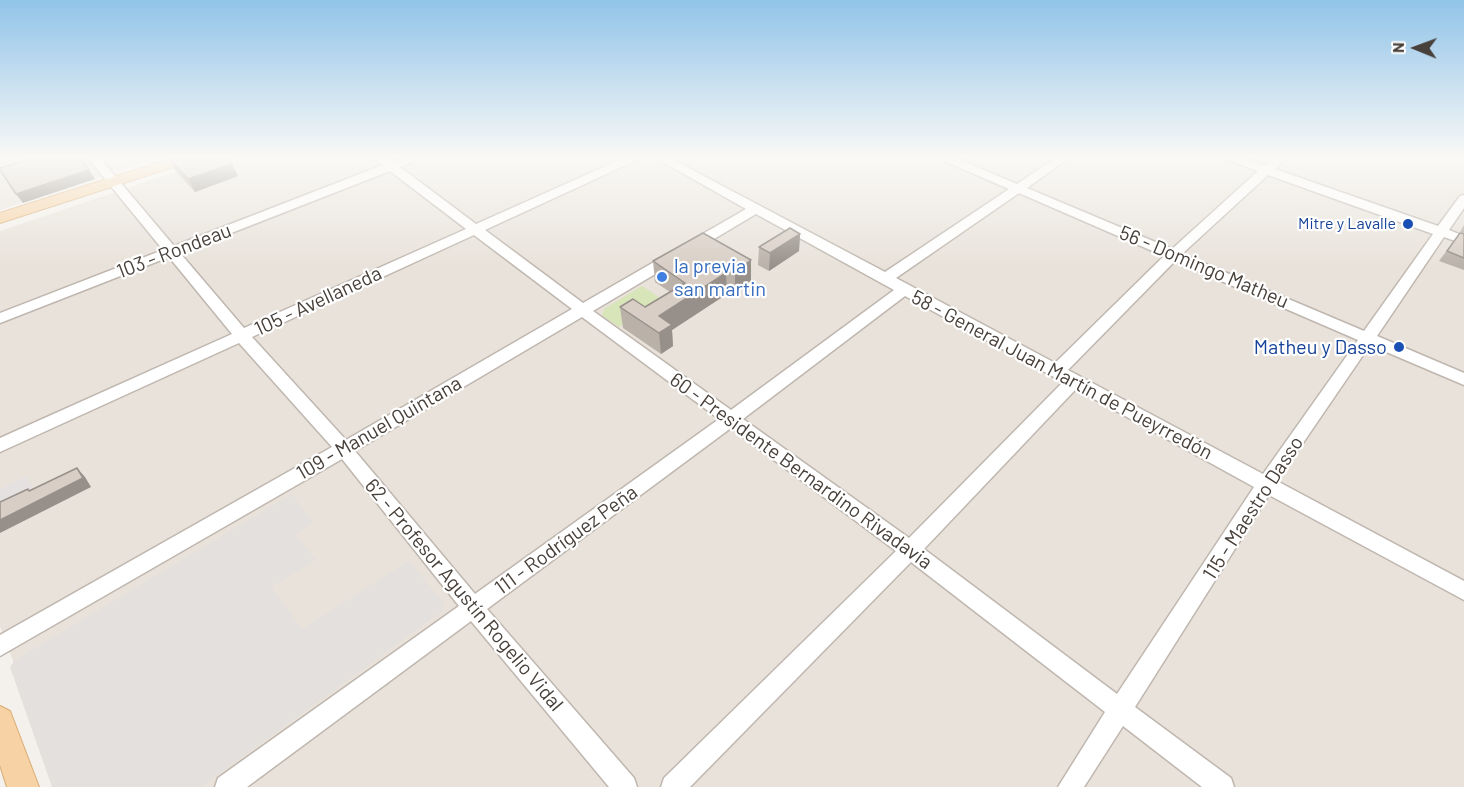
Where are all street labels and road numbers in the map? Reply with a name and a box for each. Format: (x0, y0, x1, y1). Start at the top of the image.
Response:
street label: 103 - Rondeau (113, 218, 235, 284)
street label: 56 - Domingo Matheu (1116, 220, 1292, 314)
street label: 105 - Avellaneda (251, 261, 385, 341)
street label: 58 - General Juan Martín de Pueyrredón (907, 285, 1217, 465)
street label: 60 - Presidente Bernardino Rivadavia (665, 368, 937, 574)
street label: 109 - Manuel Quintana (292, 371, 466, 485)
street label: 115 - Maestro Dasso (1198, 432, 1308, 584)
street label: 62 - Profesor Agustín Rogelio Vidal (360, 474, 568, 716)
street label: 111 - Rodríguez Peña (490, 480, 642, 600)

